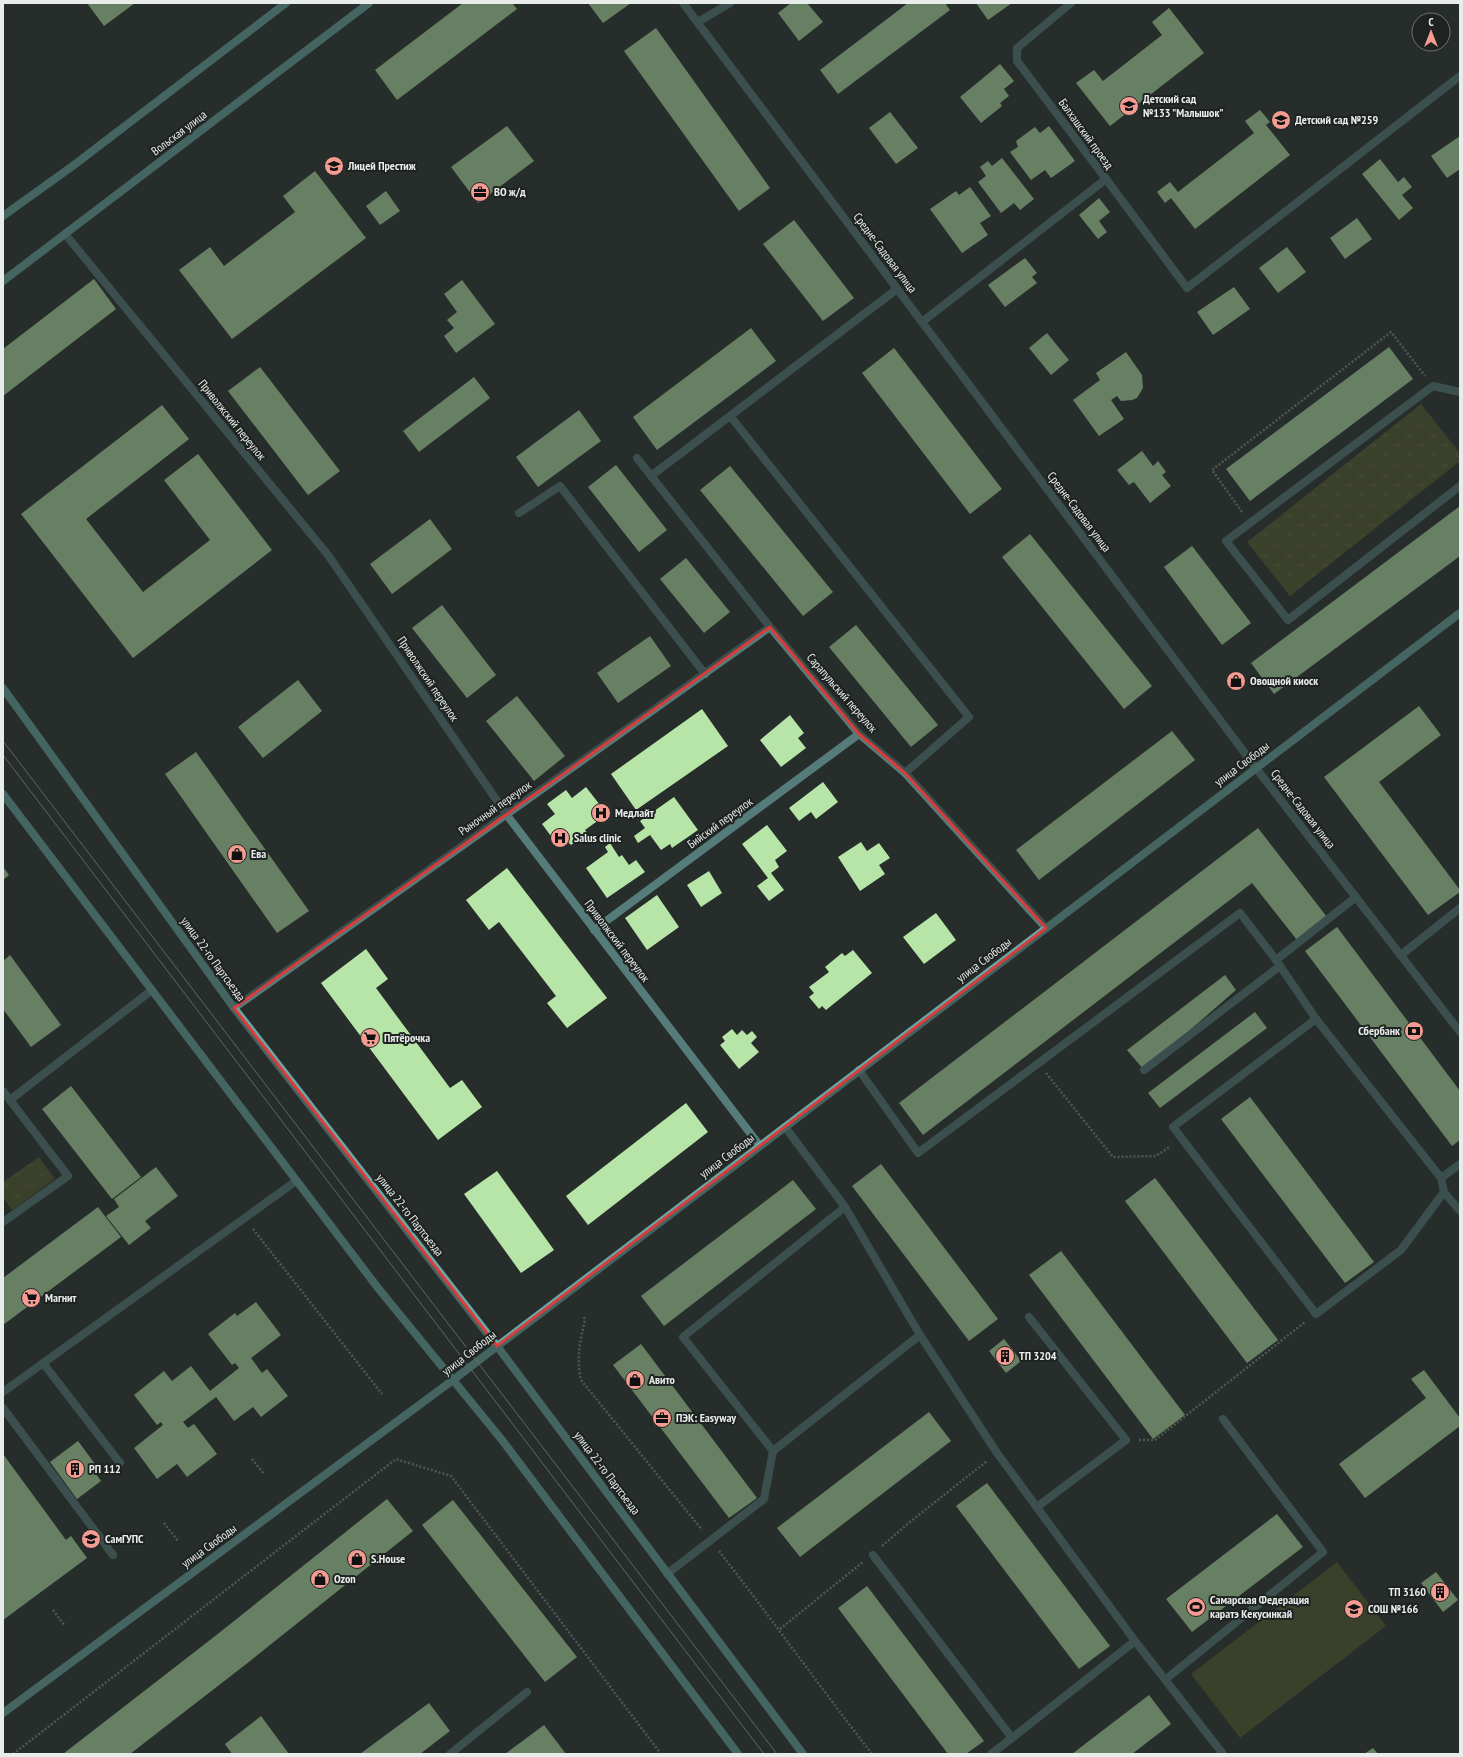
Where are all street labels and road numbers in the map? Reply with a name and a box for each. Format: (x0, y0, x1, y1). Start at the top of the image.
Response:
street label: Балхашский проезд (1056, 95, 1118, 173)
street label: Вольская улица (148, 107, 210, 158)
street label: Средне-Садовая улица (850, 210, 921, 296)
street label: Приволжский переулок (195, 376, 270, 463)
street label: Средне-Садовая улица (1044, 469, 1115, 555)
street label: Приволжский переулок (394, 633, 463, 724)
street label: Сарапульский переулок (804, 650, 881, 736)
street label: улица Свободы (1211, 738, 1272, 789)
street label: Средне-Садовая улица (1268, 766, 1339, 851)
street label: Рыночный переулок (455, 777, 534, 838)
street label: Бийский переулок (684, 794, 756, 851)
street label: Приволжский переулок (582, 897, 653, 985)
street label: улица 22-го Партсъезда (178, 914, 249, 1004)
street label: улица Свободы (953, 934, 1014, 985)
street label: улица Свободы (696, 1130, 757, 1181)
street label: улица 22-го Партсъезда (373, 1170, 447, 1259)
street label: улица Свободы (439, 1327, 499, 1378)
street label: улица 22-го Партсъезда (571, 1428, 644, 1518)
street label: улица Свободы (178, 1520, 239, 1571)

